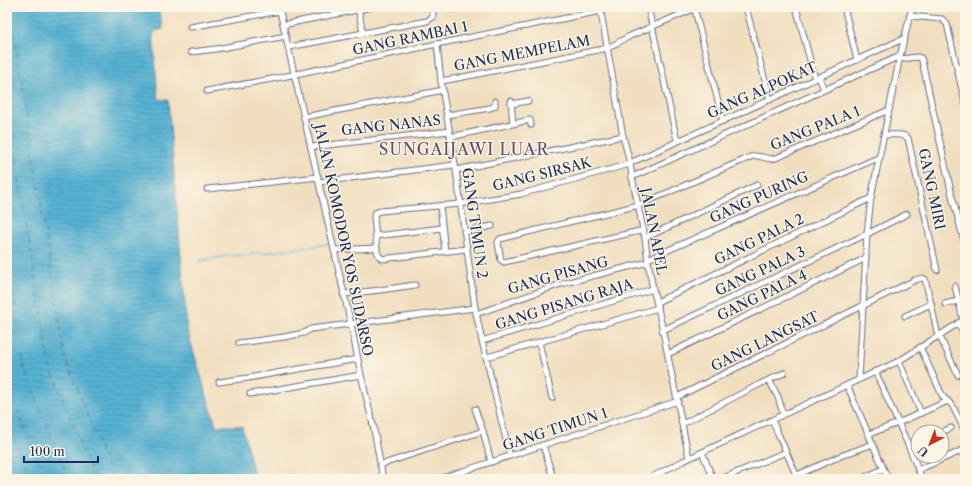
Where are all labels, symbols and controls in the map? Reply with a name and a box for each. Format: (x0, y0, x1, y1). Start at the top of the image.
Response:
street label: GANG RAMBAI 1 (351, 17, 469, 59)
street label: GANG MEMPELAM (452, 31, 592, 75)
street label: GANG ALPOKAT (704, 58, 820, 122)
street label: GANG PALA 1 (767, 102, 863, 154)
street label: GANG NANAS (340, 111, 442, 139)
street label: JALAN KOMODOR YOS SUDARSO (310, 120, 377, 358)
district label: SUNGAIJAWI LUAR (379, 139, 549, 159)
street label: GANG MIRI (915, 147, 949, 231)
street label: GANG SIRSAK (491, 153, 594, 195)
street label: GANG TIMUN 2 (458, 167, 492, 279)
street label: GANG PURING (707, 167, 811, 227)
street label: JALAN APEL (636, 184, 671, 276)
street label: GANG PALA 2 (711, 210, 807, 268)
street label: GANG PALA 3 (712, 242, 808, 300)
street label: GANG PISANG (506, 252, 610, 298)
street label: GANG PALA 4 (714, 266, 810, 324)
street label: GANG PISANG RAJA (493, 274, 636, 334)
street label: GANG LANGSAT (708, 307, 822, 375)
street label: GANG TIMUN 1 (500, 404, 610, 454)
north arrow (910, 424, 950, 464)
scale bar (24, 438, 98, 464)
text: U (915, 443, 931, 460)
text: 100 m (30, 444, 65, 459)

